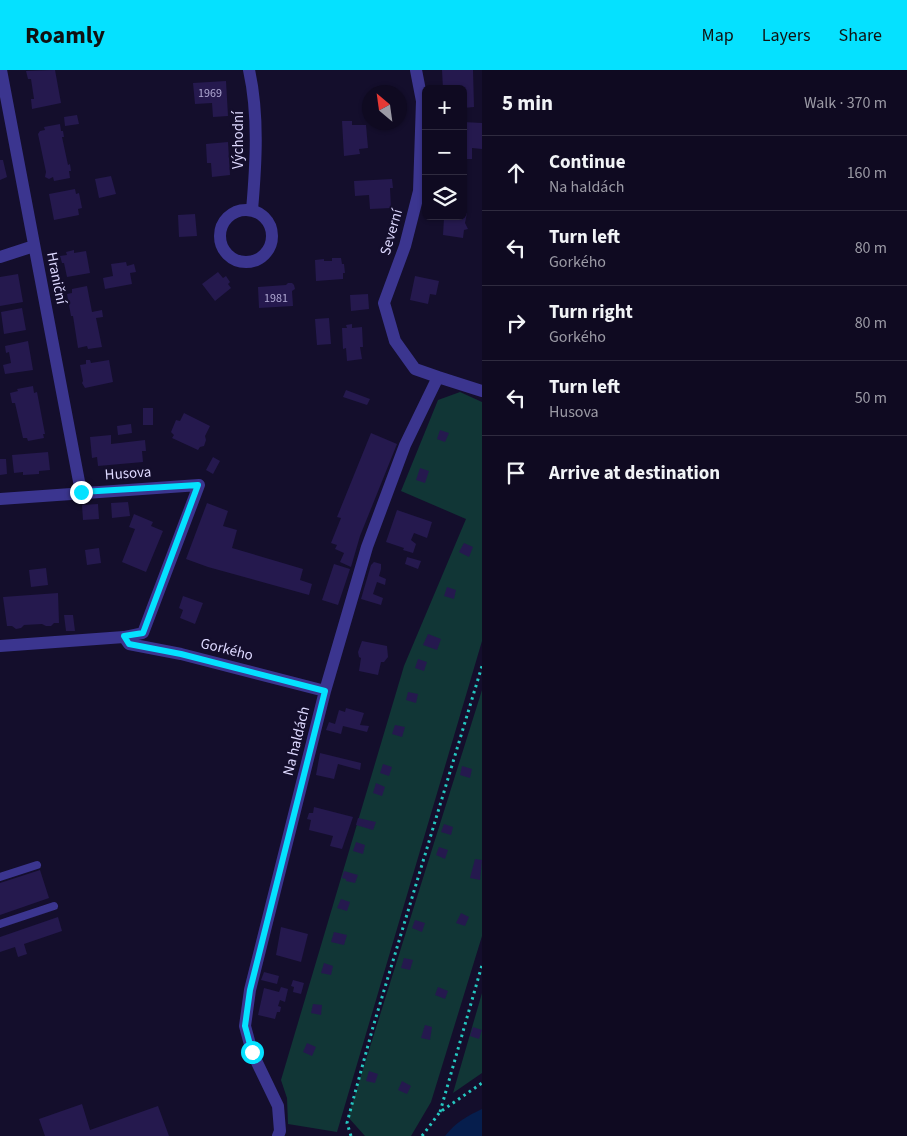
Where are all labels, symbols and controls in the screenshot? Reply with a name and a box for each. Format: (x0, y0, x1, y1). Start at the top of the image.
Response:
text: Roamly (25, 18, 105, 53)
text: Map (702, 23, 734, 48)
text: Layers (762, 23, 811, 48)
text: Share (839, 23, 882, 48)
house number: 1969 (198, 85, 222, 102)
north arrow (362, 85, 407, 130)
map controls (422, 85, 467, 220)
button: + (422, 85, 467, 130)
text: 5 min (502, 88, 553, 118)
text: Walk · 370 m (804, 92, 887, 114)
street label: Východní (228, 110, 249, 169)
button: − (422, 130, 467, 175)
text: Continue (549, 149, 626, 176)
icon: ahead (502, 159, 530, 187)
text: 160 m (847, 162, 887, 184)
button: layers (422, 175, 467, 220)
text: Na haldách (549, 176, 624, 198)
street label: Severní (375, 205, 408, 258)
text: Turn left (549, 224, 620, 251)
icon: left (502, 234, 530, 262)
text: 80 m (855, 237, 887, 259)
street label: Hraniční (41, 250, 72, 307)
text: Gorkého (549, 251, 606, 273)
house number: 1981 (264, 290, 288, 307)
text: Turn right (549, 299, 633, 326)
icon: right (502, 309, 530, 337)
text: 80 m (855, 312, 887, 334)
text: Gorkého (549, 326, 606, 348)
text: Turn left (549, 374, 620, 401)
icon: left (502, 384, 530, 412)
text: 50 m (855, 387, 887, 409)
text: Husova (549, 401, 599, 423)
icon: arrive (502, 459, 530, 487)
text: Arrive at destination (549, 460, 720, 487)
street label: Husova (104, 461, 152, 486)
route end (70, 481, 93, 504)
street label: Gorkého (198, 633, 255, 666)
street label: Na haldách (278, 704, 315, 778)
route start (241, 1041, 264, 1064)

